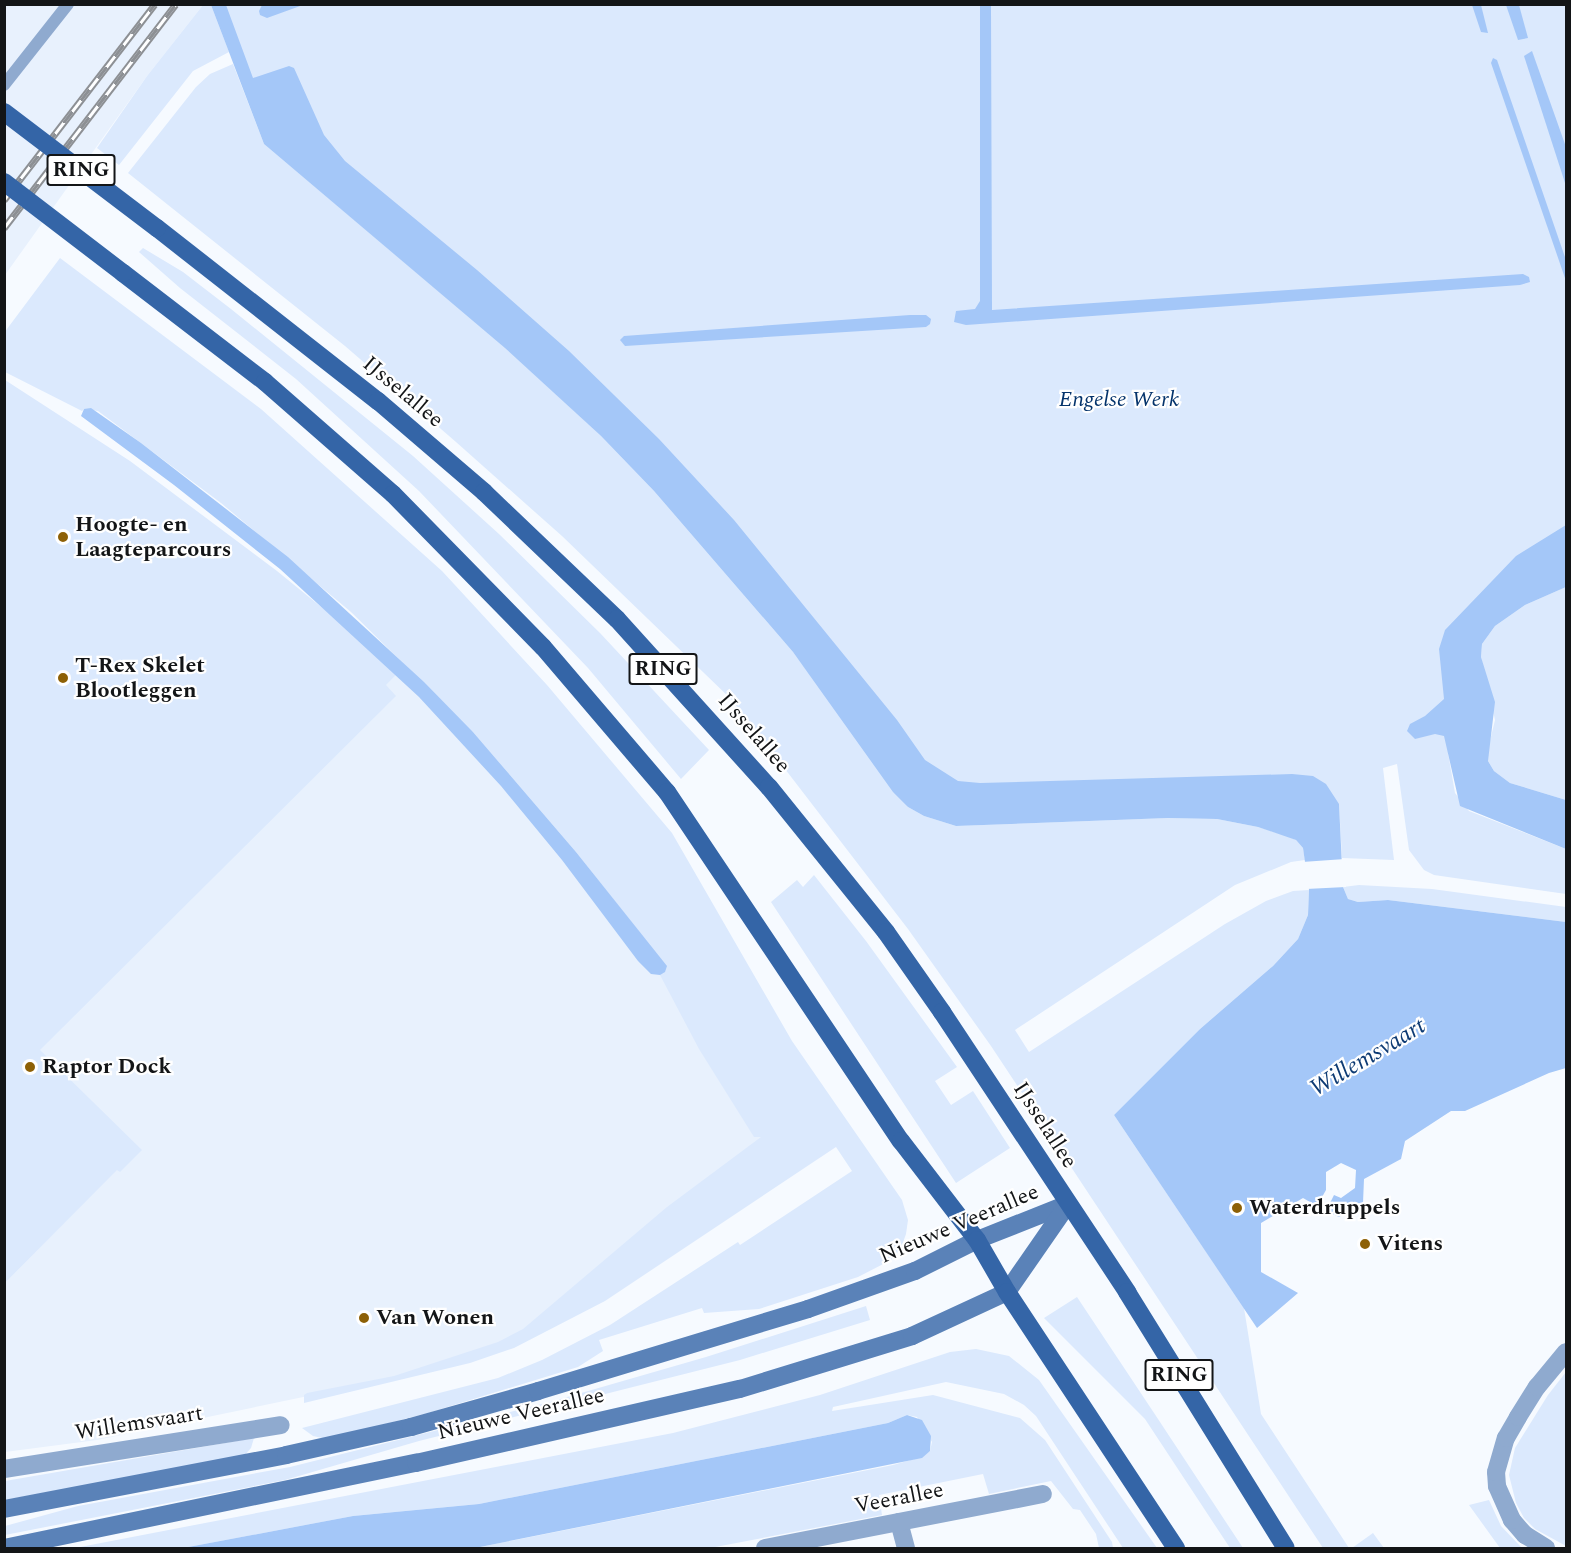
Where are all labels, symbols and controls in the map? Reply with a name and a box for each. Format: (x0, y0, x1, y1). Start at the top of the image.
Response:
road number: RING (46, 152, 116, 188)
street label: IJsselallee (357, 351, 449, 433)
park label: Engelse Werk (1059, 387, 1179, 413)
place label: Hoogte- en Laagteparcours (75, 511, 231, 562)
marker: Hoogte- en Laagteparcours (56, 530, 70, 544)
road number: RING (628, 651, 698, 687)
place label: T-Rex Skelet Blootleggen (75, 652, 205, 704)
marker: T-Rex Skelet Blootleggen (56, 671, 70, 685)
street label: IJsselallee (712, 688, 796, 778)
water label: Willemsvaart (1305, 1012, 1431, 1104)
place label: Raptor Dock (42, 1054, 172, 1080)
marker: Raptor Dock (23, 1060, 37, 1074)
street label: IJsselallee (1007, 1077, 1083, 1173)
street label: Nieuwe Veerallee (875, 1179, 1043, 1269)
place label: Waterdruppels (1249, 1195, 1400, 1221)
marker: Waterdruppels (1230, 1201, 1244, 1215)
place label: Vitens (1377, 1231, 1443, 1257)
marker: Vitens (1358, 1237, 1372, 1251)
place label: Van Wonen (376, 1305, 494, 1331)
marker: Van Wonen (357, 1311, 371, 1325)
road number: RING (1144, 1357, 1214, 1393)
street label: Nieuwe Veerallee (435, 1382, 607, 1446)
street label: Willemsvaart (73, 1400, 205, 1446)
street label: Veerallee (852, 1476, 946, 1520)

